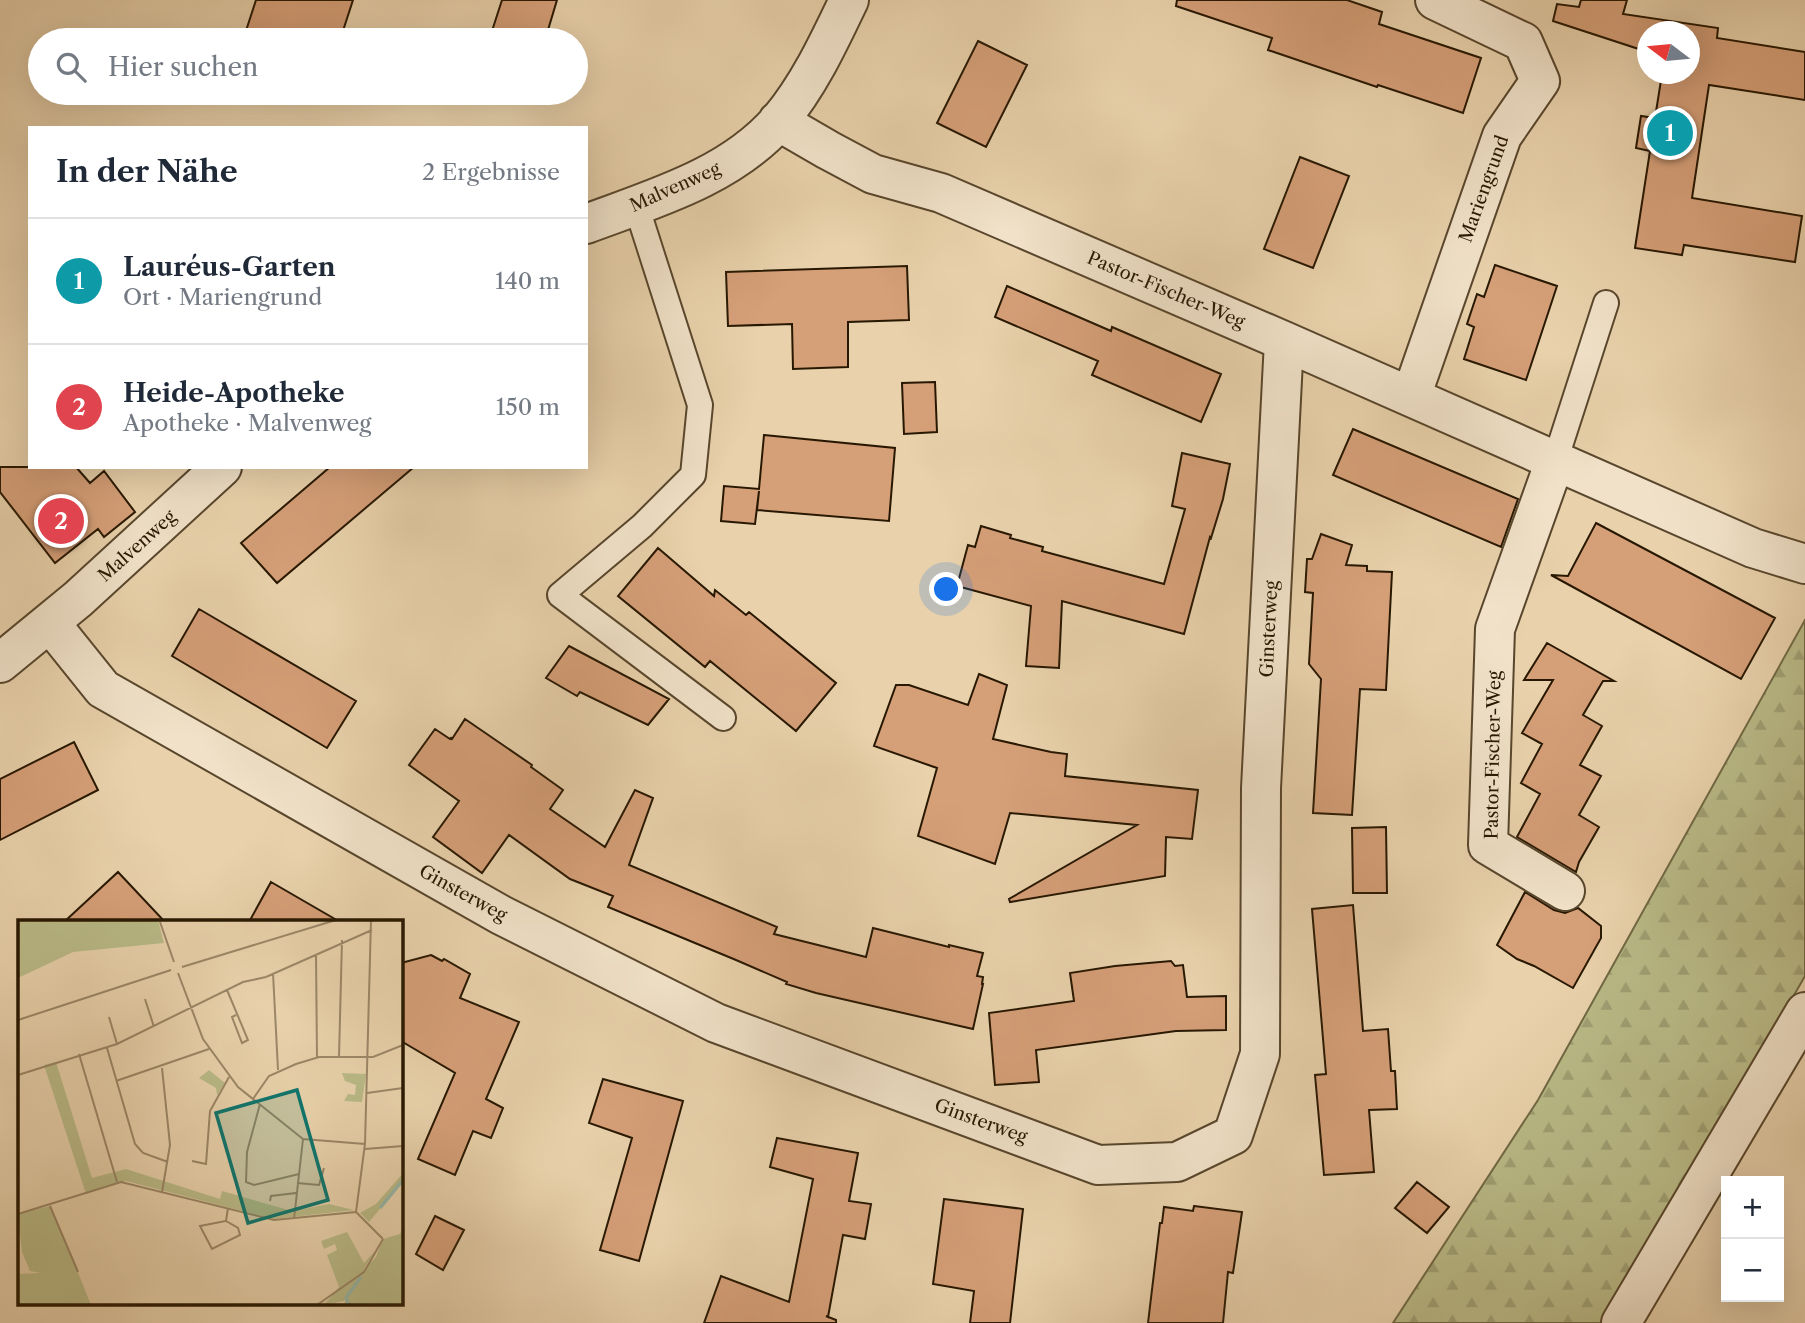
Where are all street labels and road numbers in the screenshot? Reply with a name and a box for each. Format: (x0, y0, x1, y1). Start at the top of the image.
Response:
street label: Mariengrund (1454, 132, 1514, 246)
street label: Malvenweg (626, 157, 724, 217)
street label: Pastor-Fischer-Weg (1084, 247, 1249, 333)
street label: Malvenweg (94, 505, 181, 587)
street label: Ginsterweg (1255, 579, 1283, 678)
street label: Pastor-Fischer-Weg (1481, 670, 1505, 840)
street label: Ginsterweg (415, 860, 511, 926)
street label: Ginsterweg (932, 1094, 1031, 1148)

